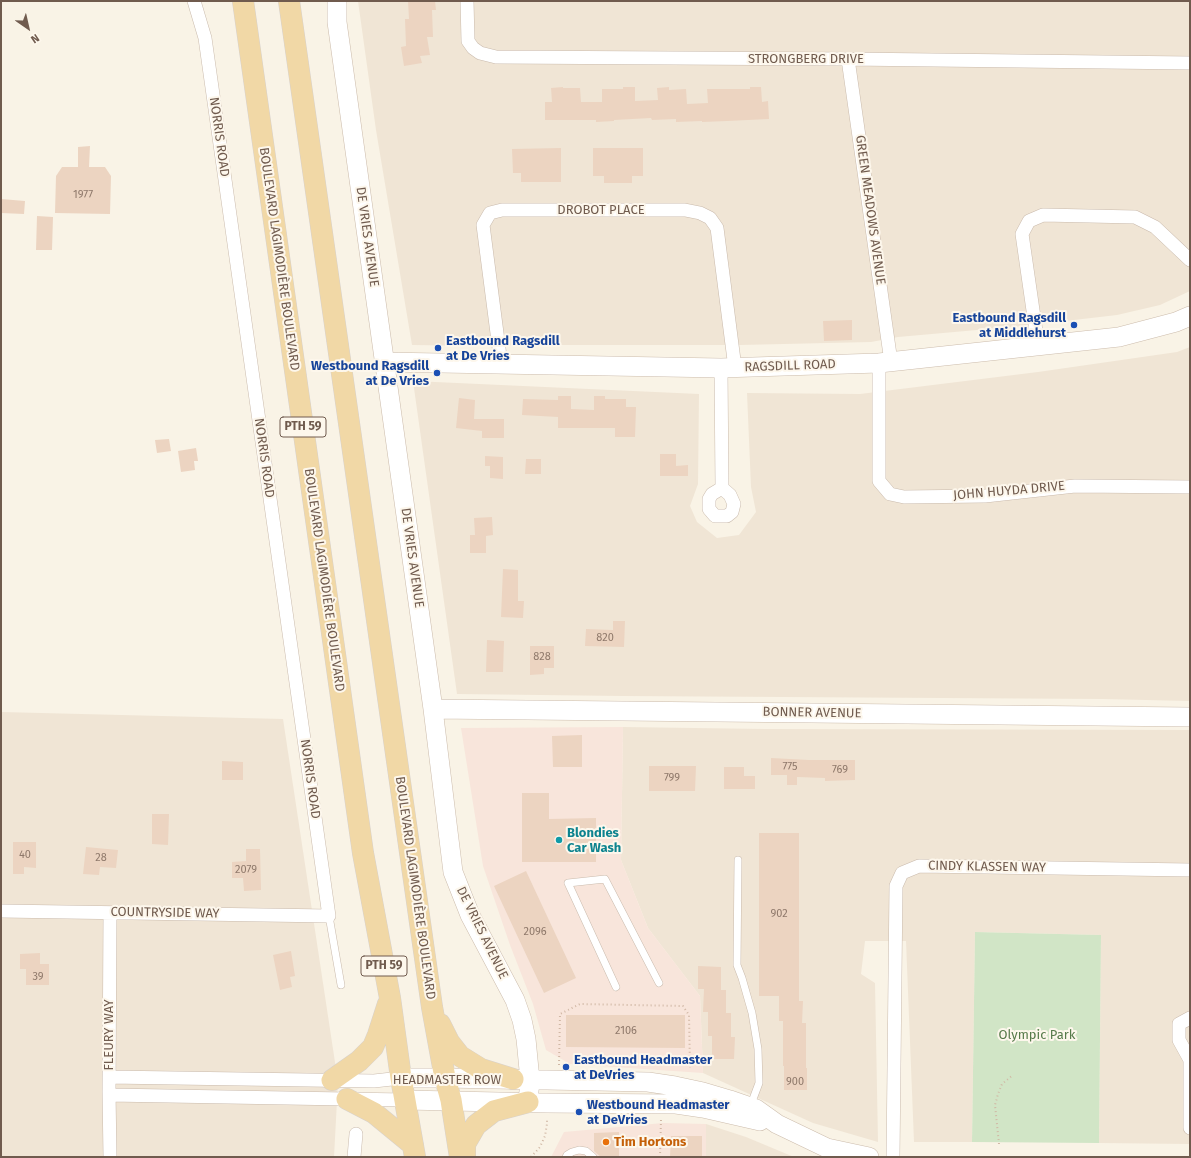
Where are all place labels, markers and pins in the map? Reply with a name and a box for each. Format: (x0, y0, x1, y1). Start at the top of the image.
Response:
place label: Eastbound Ragsdill at Middlehurst (952, 310, 1066, 341)
marker: Eastbound Ragsdill at Middlehurst (1069, 320, 1079, 330)
place label: Eastbound Ragsdill at De Vries (446, 333, 560, 364)
marker: Eastbound Ragsdill at De Vries (433, 343, 443, 353)
place label: Westbound Ragsdill at De Vries (311, 358, 429, 389)
marker: Westbound Ragsdill at De Vries (432, 368, 442, 378)
place label: Blondies Car Wash (567, 825, 621, 856)
marker: Blondies Car Wash (554, 835, 564, 845)
place label: Eastbound Headmaster at DeVries (574, 1052, 712, 1083)
marker: Eastbound Headmaster at DeVries (561, 1062, 571, 1072)
place label: Westbound Headmaster at DeVries (587, 1097, 730, 1128)
marker: Westbound Headmaster at DeVries (574, 1107, 584, 1117)
place label: Tim Hortons (614, 1134, 686, 1150)
marker: Tim Hortons (601, 1137, 611, 1147)

